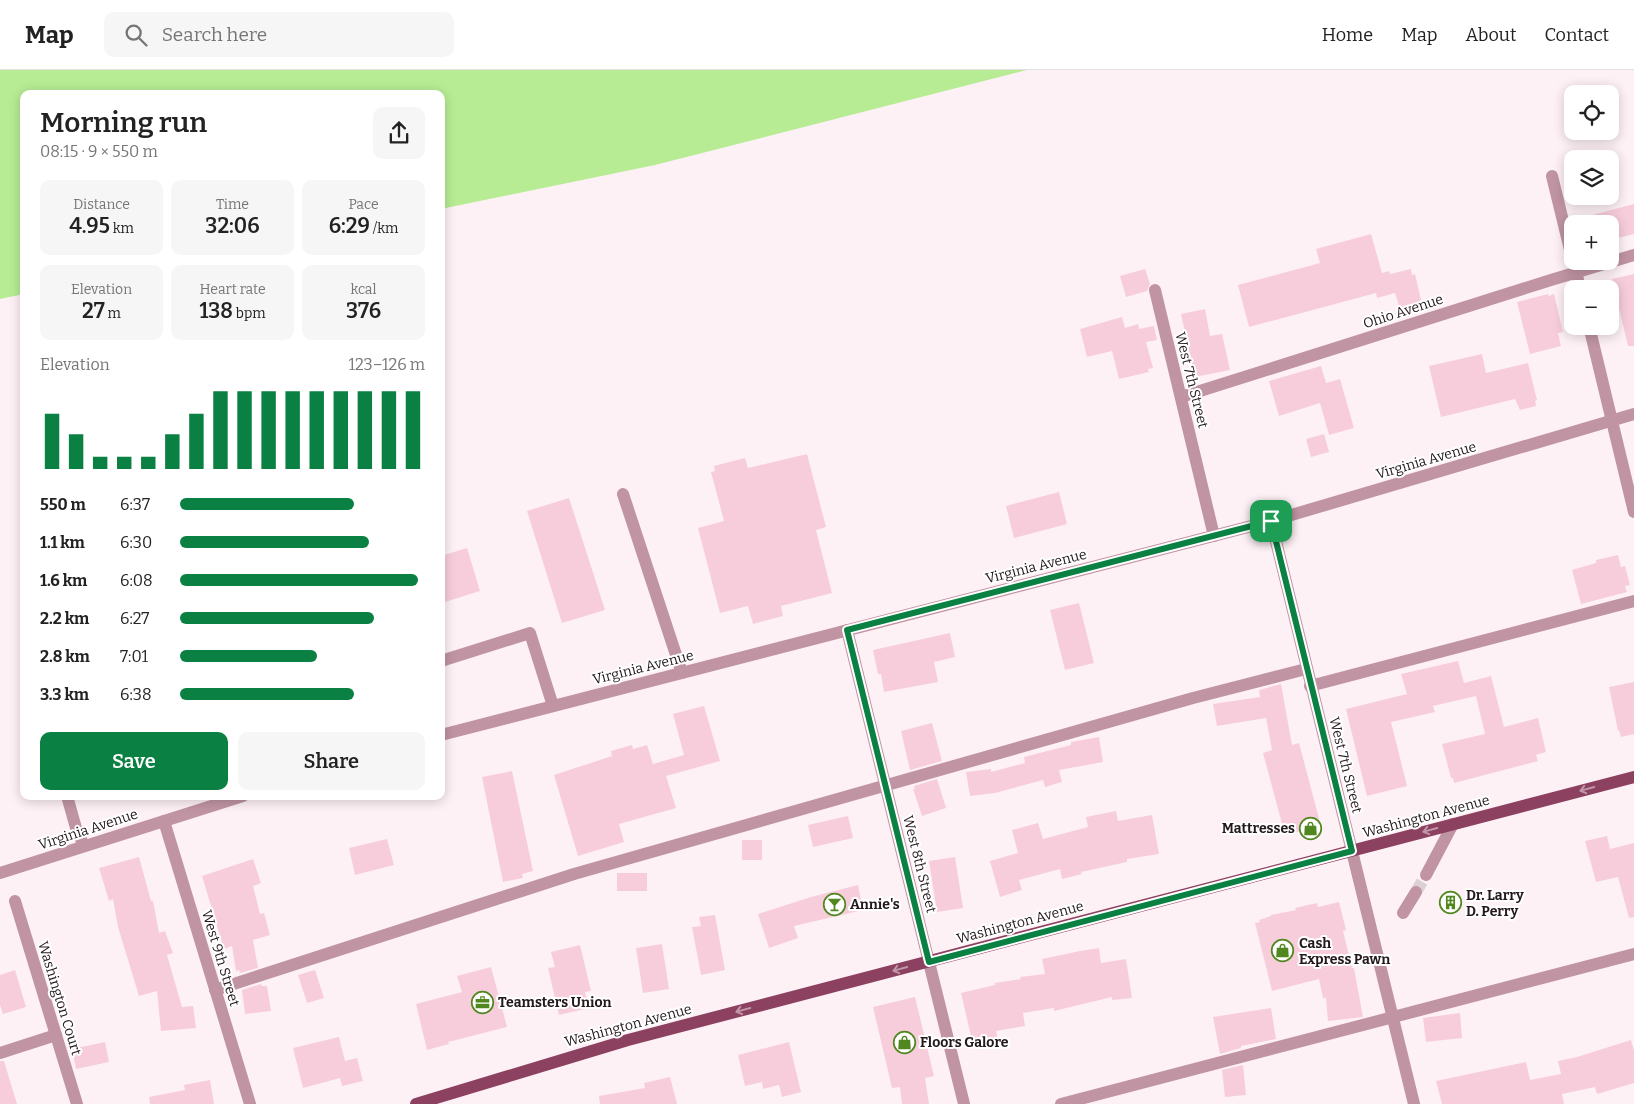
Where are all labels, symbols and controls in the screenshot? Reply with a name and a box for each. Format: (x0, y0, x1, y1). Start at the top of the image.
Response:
search box (104, 12, 454, 57)
text: Map (25, 21, 74, 49)
icon: search (122, 21, 150, 49)
text: Search here (162, 23, 267, 46)
text: Home (1322, 24, 1373, 46)
text: Map (1401, 24, 1437, 46)
text: About (1465, 24, 1516, 46)
text: Contact (1544, 24, 1609, 46)
map controls (1564, 85, 1619, 335)
button: locate (1564, 85, 1619, 140)
text: Morning run (40, 106, 207, 139)
button: share (373, 107, 425, 159)
text: 08:15 · 9 × 550 m (40, 142, 158, 161)
button: layers (1564, 150, 1619, 205)
text: Distance (73, 196, 130, 213)
text: Time (216, 196, 249, 213)
text: Pace (348, 196, 379, 213)
text: 4.95 (69, 213, 110, 239)
text: 32:06 (205, 213, 260, 239)
text: 6:29 (329, 213, 370, 239)
button: + (1564, 215, 1619, 270)
text: km (110, 220, 134, 237)
text: /km (370, 220, 398, 237)
button: − (1564, 280, 1619, 335)
text: Elevation (71, 281, 132, 298)
text: Heart rate (199, 281, 266, 298)
text: kcal (350, 281, 377, 298)
street label: Ohio Avenue (1361, 291, 1445, 332)
text: 27 (82, 298, 105, 324)
text: 138 (199, 298, 233, 324)
text: 376 (346, 298, 381, 324)
text: m (105, 305, 121, 322)
text: bpm (233, 305, 266, 322)
street label: West 7th Street (1171, 330, 1212, 430)
text: Elevation (40, 355, 110, 374)
text: 123–126 m (348, 355, 425, 374)
street label: Virginia Avenue (1374, 438, 1478, 483)
text: 550 m (40, 495, 86, 514)
text: 6:37 (120, 495, 150, 514)
pin (1250, 500, 1292, 542)
icon: arrive (1257, 507, 1285, 535)
text: 1.1 km (40, 533, 85, 552)
text: 6:30 (120, 533, 152, 552)
street label: Virginia Avenue (984, 546, 1088, 587)
text: 1.6 km (40, 571, 87, 590)
text: 6:08 (120, 571, 153, 590)
text: 2.2 km (40, 609, 89, 628)
text: 6:27 (120, 609, 149, 628)
text: 2.8 km (40, 647, 90, 666)
text: 7:01 (120, 647, 148, 666)
street label: Virginia Avenue (591, 647, 695, 688)
text: 3.3 km (40, 685, 89, 704)
text: 6:38 (120, 685, 152, 704)
street label: West 7th Street (1325, 715, 1366, 815)
button: Save (40, 732, 228, 790)
button: Share (238, 732, 425, 790)
one-way arrow (1579, 785, 1595, 795)
street label: Washington Avenue (1361, 791, 1491, 842)
street label: Virginia Avenue (36, 805, 140, 854)
street label: West 8th Street (899, 814, 940, 915)
shop icon: Mattresses (1299, 816, 1323, 840)
place label: Mattresses (1222, 820, 1295, 837)
one-way arrow (1422, 826, 1438, 836)
place label: Dr. Larry D. Perry (1466, 887, 1524, 920)
building icon: Dr. Larry D. Perry (1438, 891, 1462, 915)
bar icon: Annie's (822, 892, 846, 916)
place label: Annie's (850, 896, 900, 913)
street label: Washington Avenue (955, 897, 1085, 948)
street label: West 9th Street (198, 908, 243, 1008)
place label: Cash Express Pawn (1299, 935, 1390, 968)
street label: Washington Court (34, 939, 85, 1057)
shop icon: Cash Express Pawn (1271, 939, 1295, 963)
one-way arrow (892, 965, 908, 974)
office icon: Teamsters Union (470, 990, 494, 1014)
place label: Teamsters Union (498, 994, 612, 1011)
street label: Washington Avenue (563, 1000, 693, 1051)
one-way arrow (735, 1005, 751, 1015)
shop icon: Floors Galore (892, 1030, 916, 1054)
place label: Floors Galore (920, 1034, 1009, 1051)

